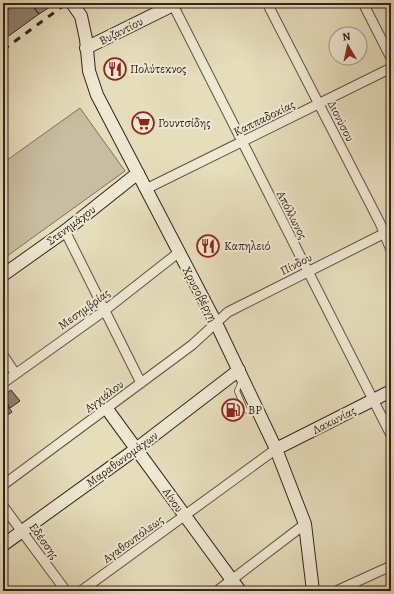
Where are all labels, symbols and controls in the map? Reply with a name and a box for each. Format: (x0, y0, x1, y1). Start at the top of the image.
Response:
street label: Βυζαντίου (96, 13, 146, 49)
north arrow (328, 26, 368, 66)
text: N (341, 29, 352, 45)
restaurant icon: Πολύτεκνος (102, 56, 128, 82)
place label: Πολύτεκνος (130, 61, 186, 77)
street label: Καππαδοκίας (231, 96, 297, 140)
street label: Διονύσου (324, 98, 358, 144)
supermarket icon: Γουντσίδης (130, 110, 156, 136)
place label: Γουντσίδης (158, 115, 210, 131)
street label: Απόλλωνος (273, 187, 311, 242)
street label: Στενημάχου (43, 201, 99, 249)
restaurant icon: Καπηλειό (195, 233, 221, 259)
place label: Καπηλειό (224, 238, 271, 254)
street label: Πίνδου (277, 249, 315, 279)
street label: Χρυσοβέργη (179, 264, 221, 324)
street label: Μεσημβρίας (55, 285, 113, 333)
street label: Αγχιάλου (80, 376, 127, 417)
fuel station icon: BP (220, 397, 246, 423)
place label: BP (248, 402, 262, 418)
street label: Λακωνίας (309, 402, 358, 438)
street label: Μαραθωνομάχων (83, 427, 161, 490)
street label: Αίνου (158, 484, 187, 515)
street label: Αγαθουπόλεως (99, 512, 167, 567)
street label: Εδέσσης (25, 520, 63, 562)

